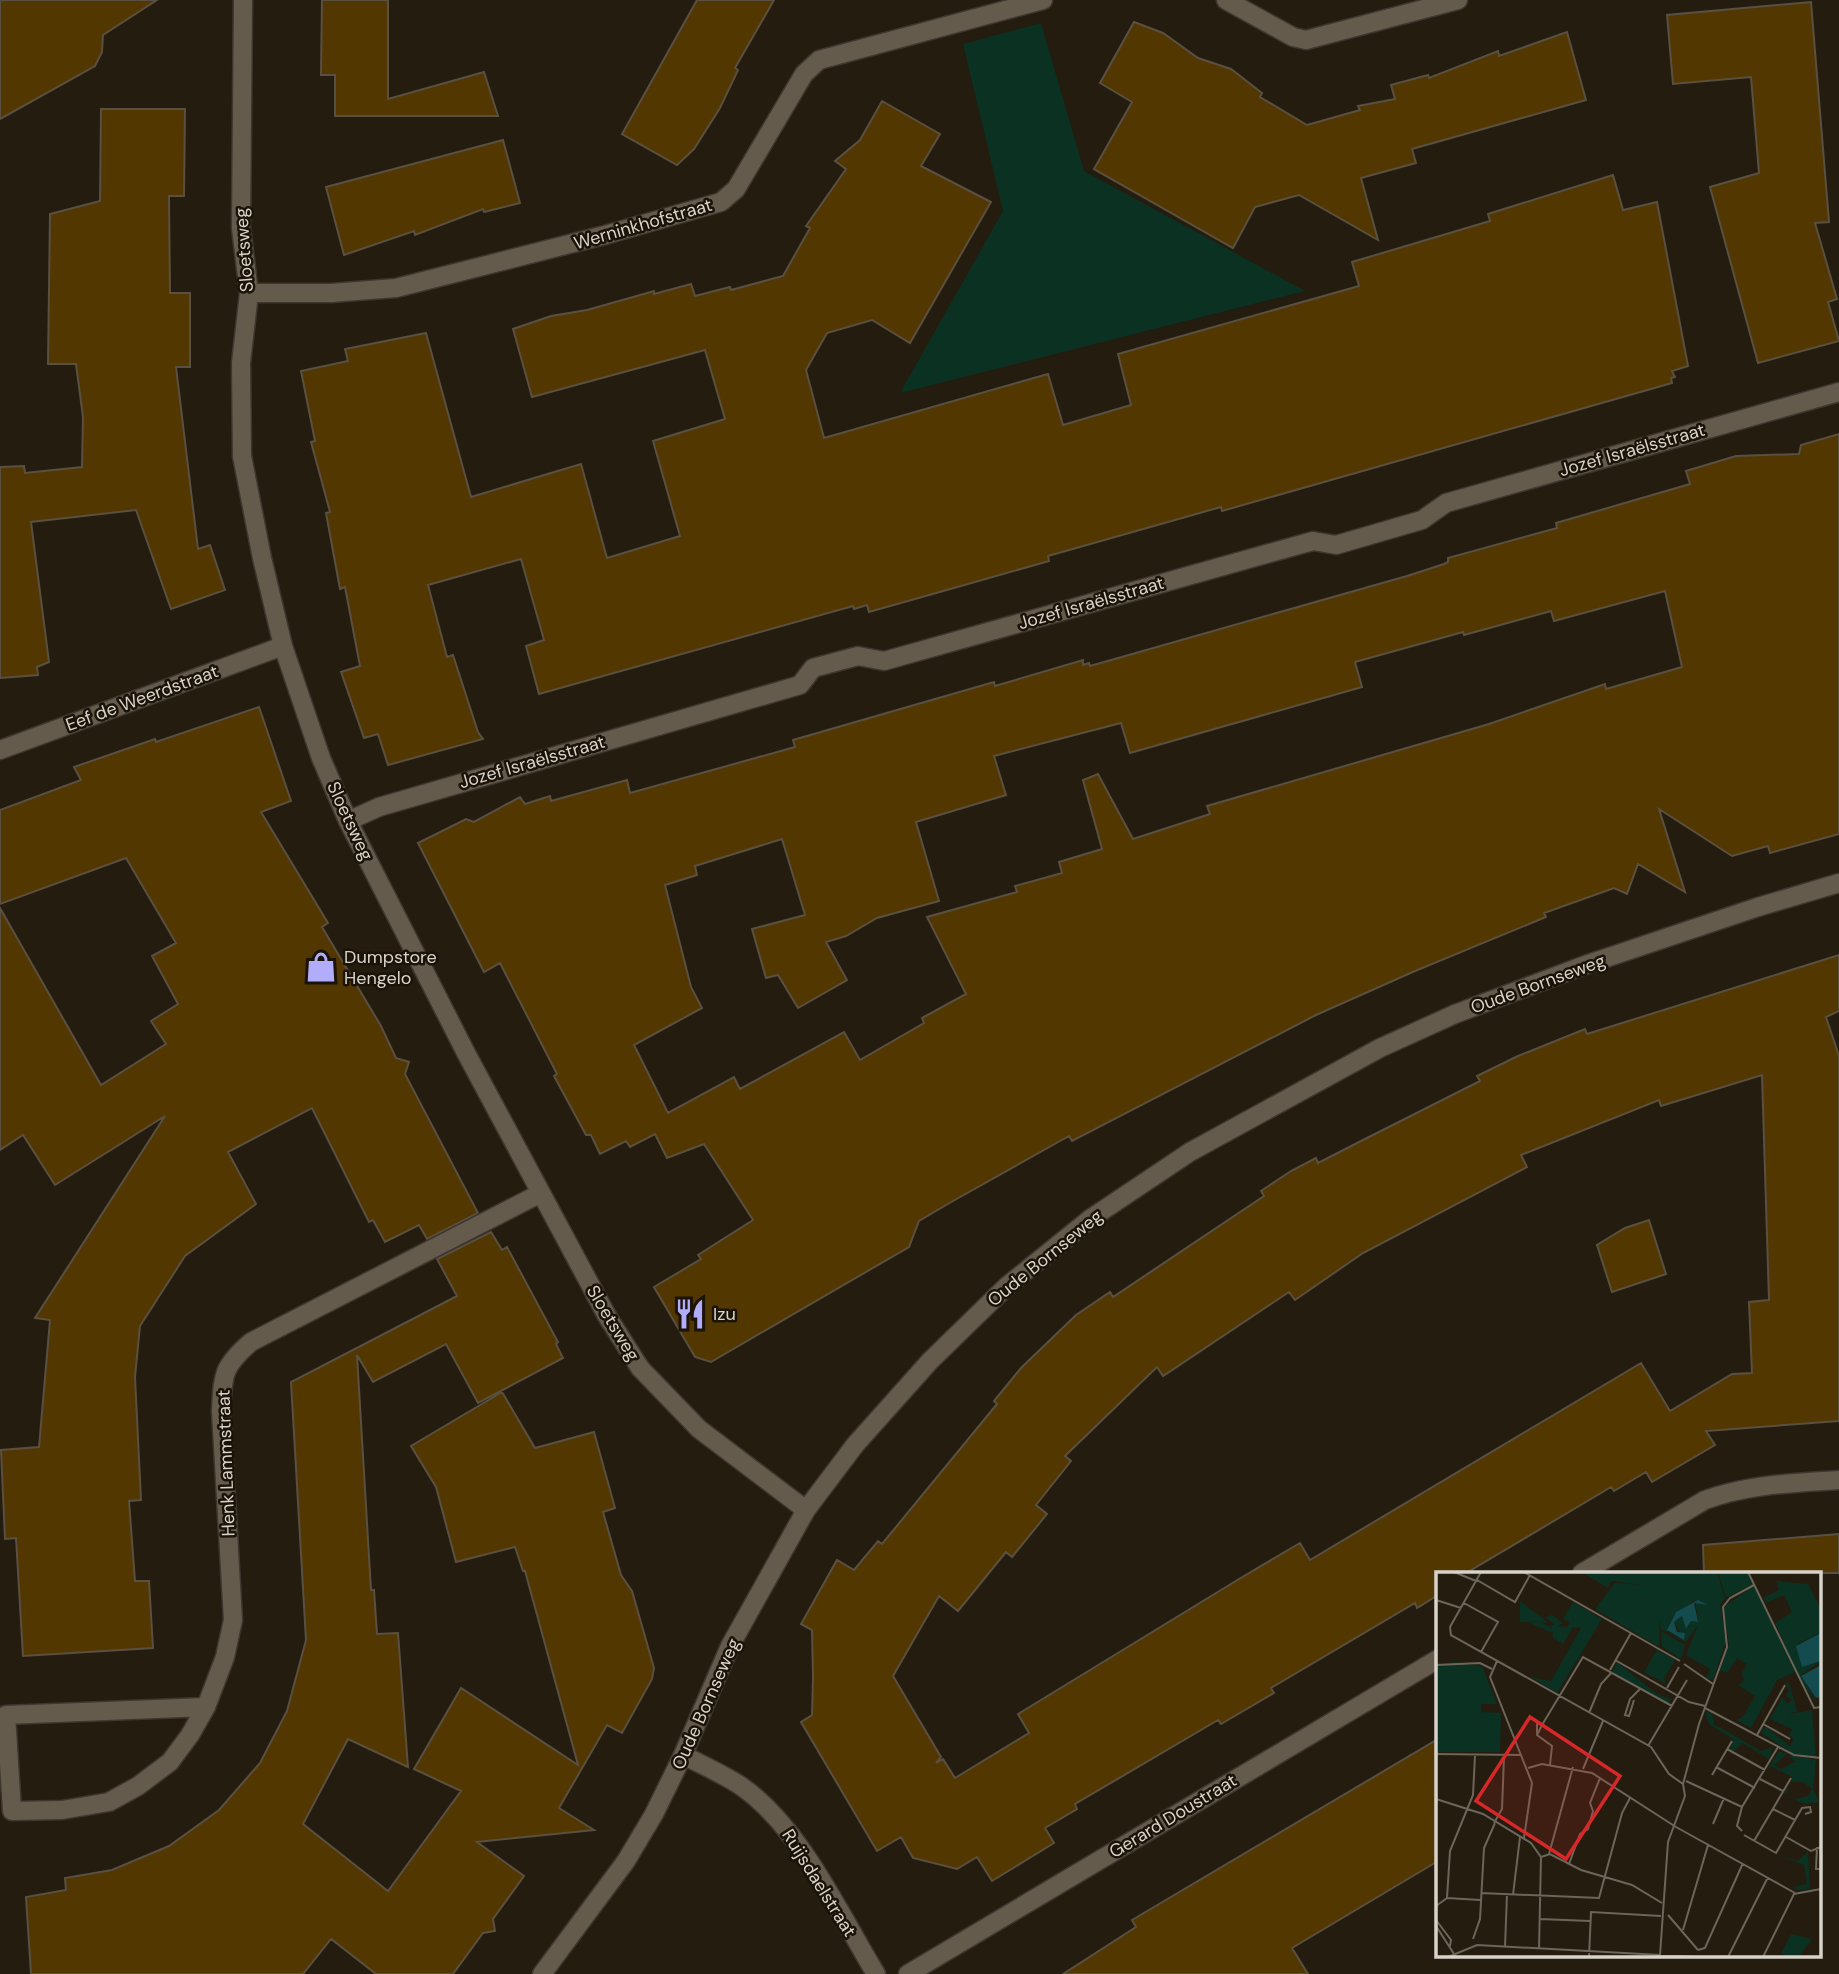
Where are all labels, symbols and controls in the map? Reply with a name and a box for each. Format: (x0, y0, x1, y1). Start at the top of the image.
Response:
street label: Werninkhofstraat (571, 193, 715, 255)
street label: Sloetsweg (229, 207, 259, 293)
street label: Jozef Israëlsstraat (1556, 418, 1708, 482)
street label: Jozef Israëlsstraat (1015, 571, 1167, 635)
street label: Eef de Weerdstraat (62, 659, 222, 737)
street label: Jozef Israëlsstraat (456, 730, 608, 794)
street label: Sloetsweg (321, 778, 379, 864)
place label: Dumpstore Hengelo (344, 945, 437, 990)
street label: Oude Bornseweg (1467, 949, 1609, 1019)
shop icon: Dumpstore Hengelo (304, 950, 338, 984)
street label: Oude Bornseweg (982, 1204, 1108, 1312)
street label: Sloetsweg (581, 1281, 645, 1365)
restaurant icon: Izu (673, 1297, 707, 1331)
place label: Izu (713, 1302, 736, 1326)
street label: Henk Lammstraat (211, 1389, 241, 1537)
inset map (1436, 1572, 1822, 1956)
street label: Oude Bornseweg (666, 1634, 746, 1774)
street label: Gerard Doustraat (1105, 1768, 1241, 1864)
street label: Ruijsdaelstraat (776, 1825, 862, 1941)

